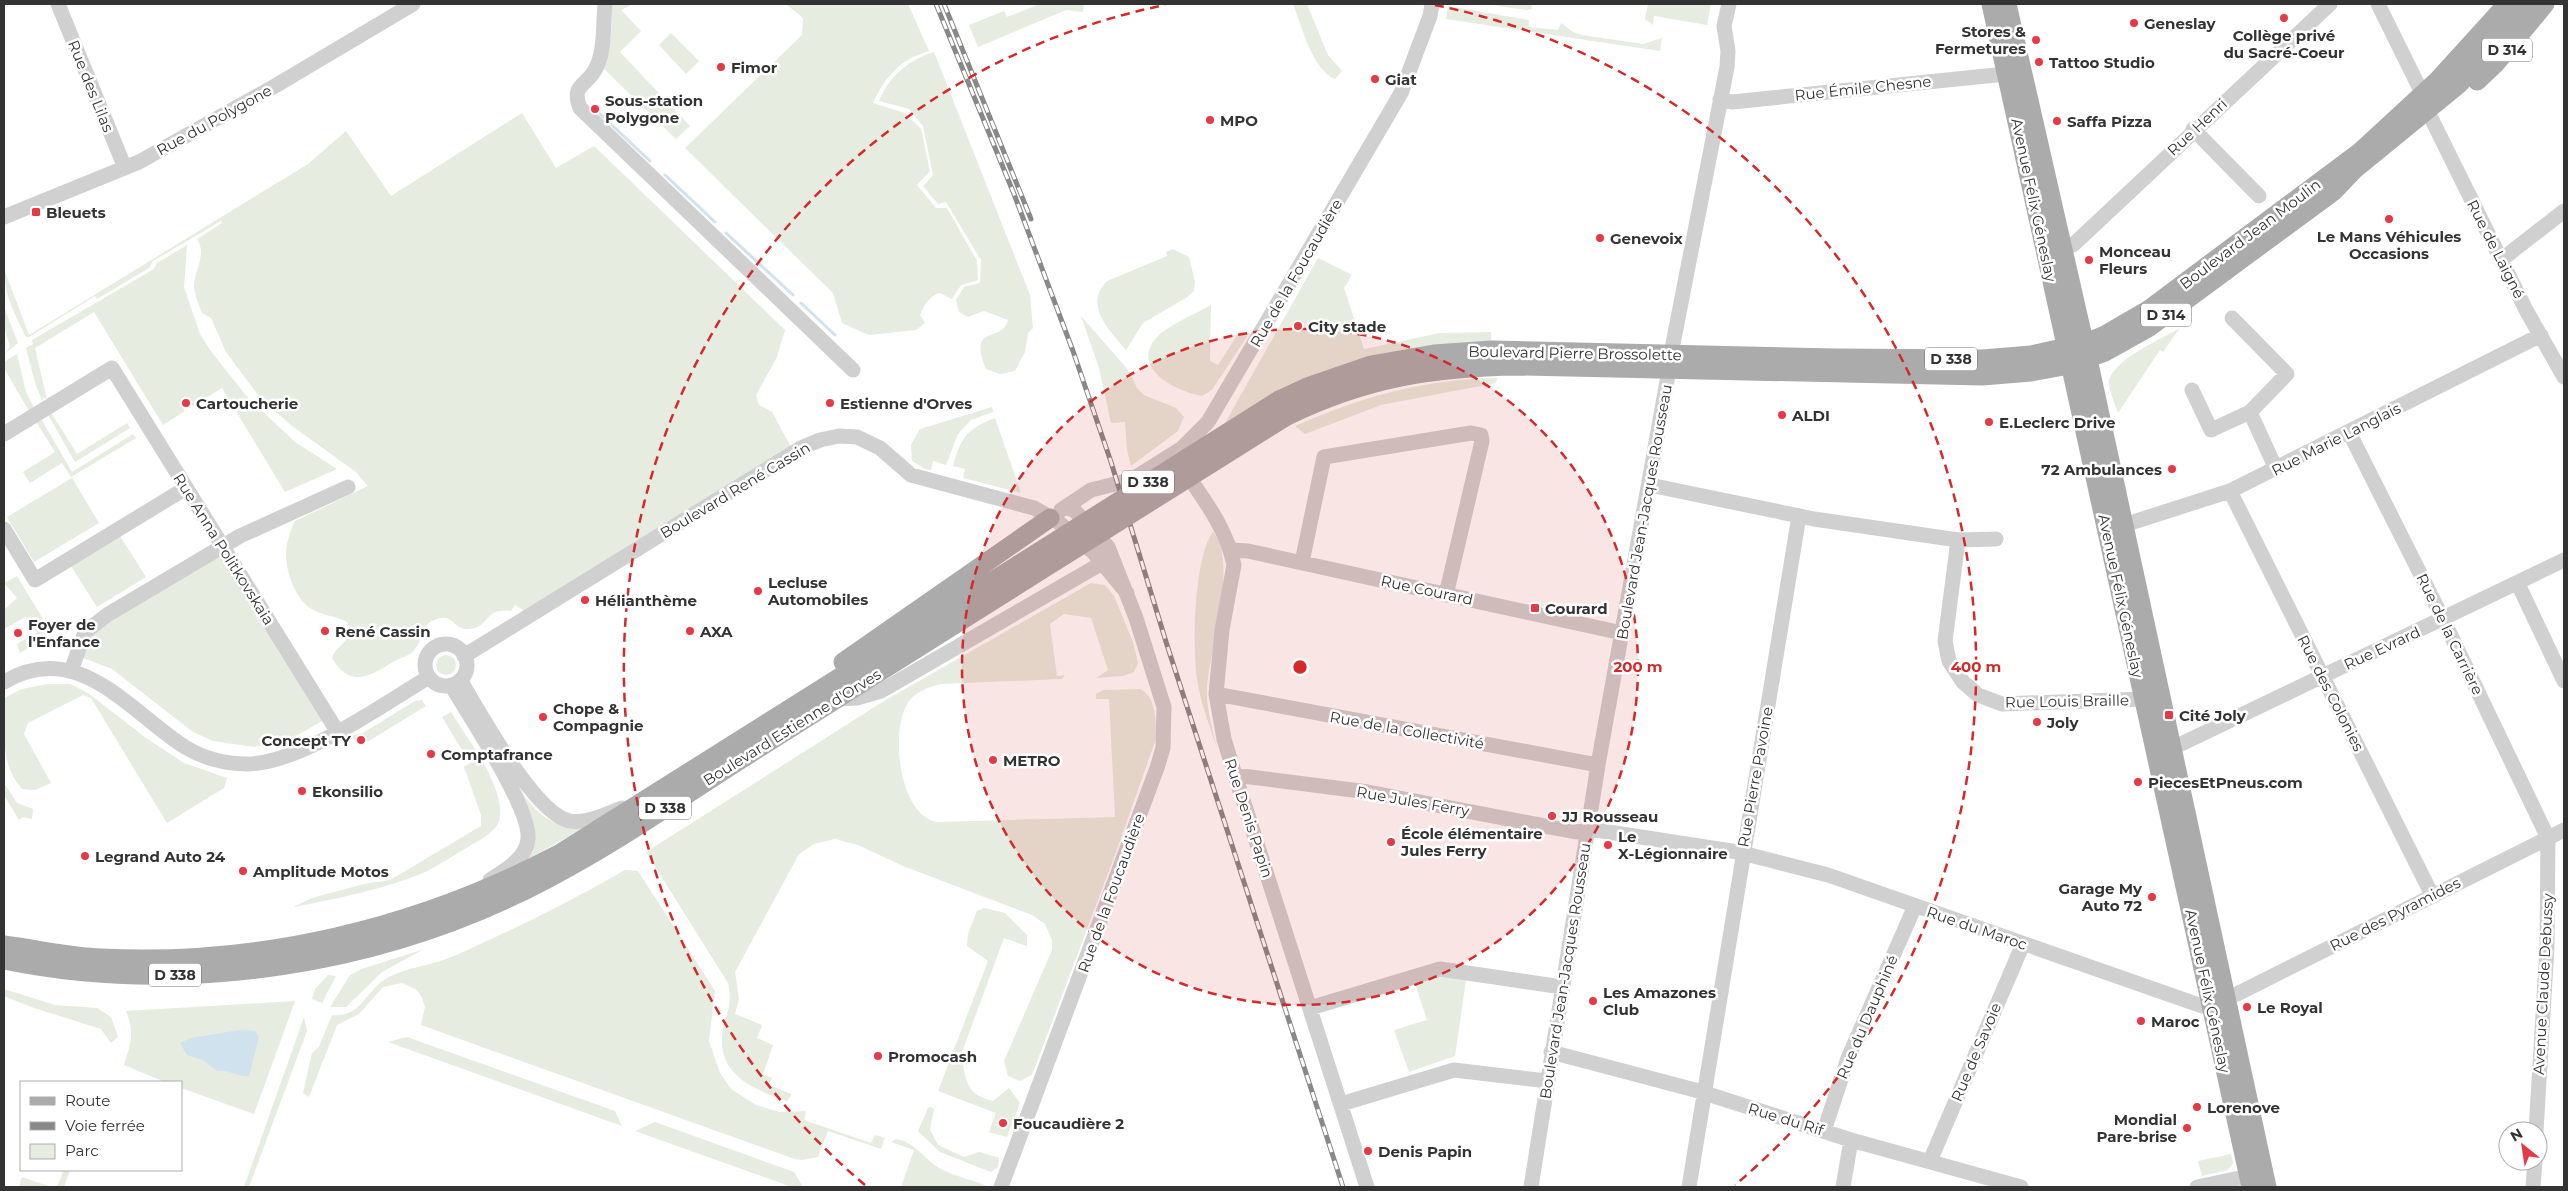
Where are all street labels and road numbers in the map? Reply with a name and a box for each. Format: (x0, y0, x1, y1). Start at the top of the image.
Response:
street label: Rue des Lilas (64, 37, 118, 135)
road number: D 314 (2482, 38, 2532, 62)
street label: Rue Émile Chesne (1794, 71, 1932, 105)
street label: Rue du Polygone (153, 80, 275, 160)
street label: Rue Henri (2163, 94, 2231, 160)
street label: Avenue Félix Géneslay (2007, 116, 2061, 284)
street label: Boulevard Jean Moulin (2176, 175, 2324, 293)
street label: Rue de la Foucaudière (1246, 195, 1346, 351)
street label: Rue de Laigné (2463, 196, 2529, 302)
road number: D 314 (2141, 304, 2191, 326)
street label: Boulevard Pierre Brossolette (1468, 342, 1682, 364)
road number: D 338 (1925, 348, 1977, 370)
street label: Boulevard Jean-Jacques Rousseau (1612, 383, 1676, 641)
street label: Rue Marie Langlais (2268, 398, 2404, 480)
street label: Boulevard René Cassin (657, 438, 813, 542)
street label: Rue Anna Politkovskaia (169, 470, 279, 628)
road number: D 338 (1122, 471, 1174, 494)
street label: Avenue Félix Géneslay (2094, 512, 2148, 680)
street label: Rue de la Carrière (2412, 570, 2488, 698)
street label: Rue Courard (1379, 571, 1475, 609)
street label: Rue Evrard (2341, 622, 2423, 674)
street label: Rue des Colonies (2293, 632, 2369, 754)
street label: Boulevard Estienne d'Orves (700, 664, 884, 790)
street label: Rue Louis Braille (2005, 690, 2129, 712)
street label: Rue Pierre Pavoine (1733, 705, 1777, 849)
street label: Rue de la Collectivité (1328, 707, 1486, 753)
street label: Rue Denis Papin (1221, 756, 1277, 880)
street label: Rue Jules Ferry (1355, 782, 1472, 820)
road number: D 338 (639, 796, 691, 820)
street label: Rue de la Foucaudière (1073, 811, 1149, 975)
street label: Boulevard Jean-Jacques Rousseau (1535, 842, 1595, 1100)
street label: Rue des Pyramides (2327, 873, 2463, 955)
street label: Avenue Claude Debussy (2529, 892, 2557, 1075)
street label: Rue du Maroc (1924, 902, 2030, 954)
street label: Avenue Félix Géneslay (2181, 907, 2235, 1075)
street label: Rue du Dauphiné (1832, 952, 1902, 1082)
road number: D 338 (149, 964, 201, 986)
street label: Rue de Savoie (1947, 1000, 2005, 1104)
street label: Rue du Rif (1746, 1099, 1827, 1140)

